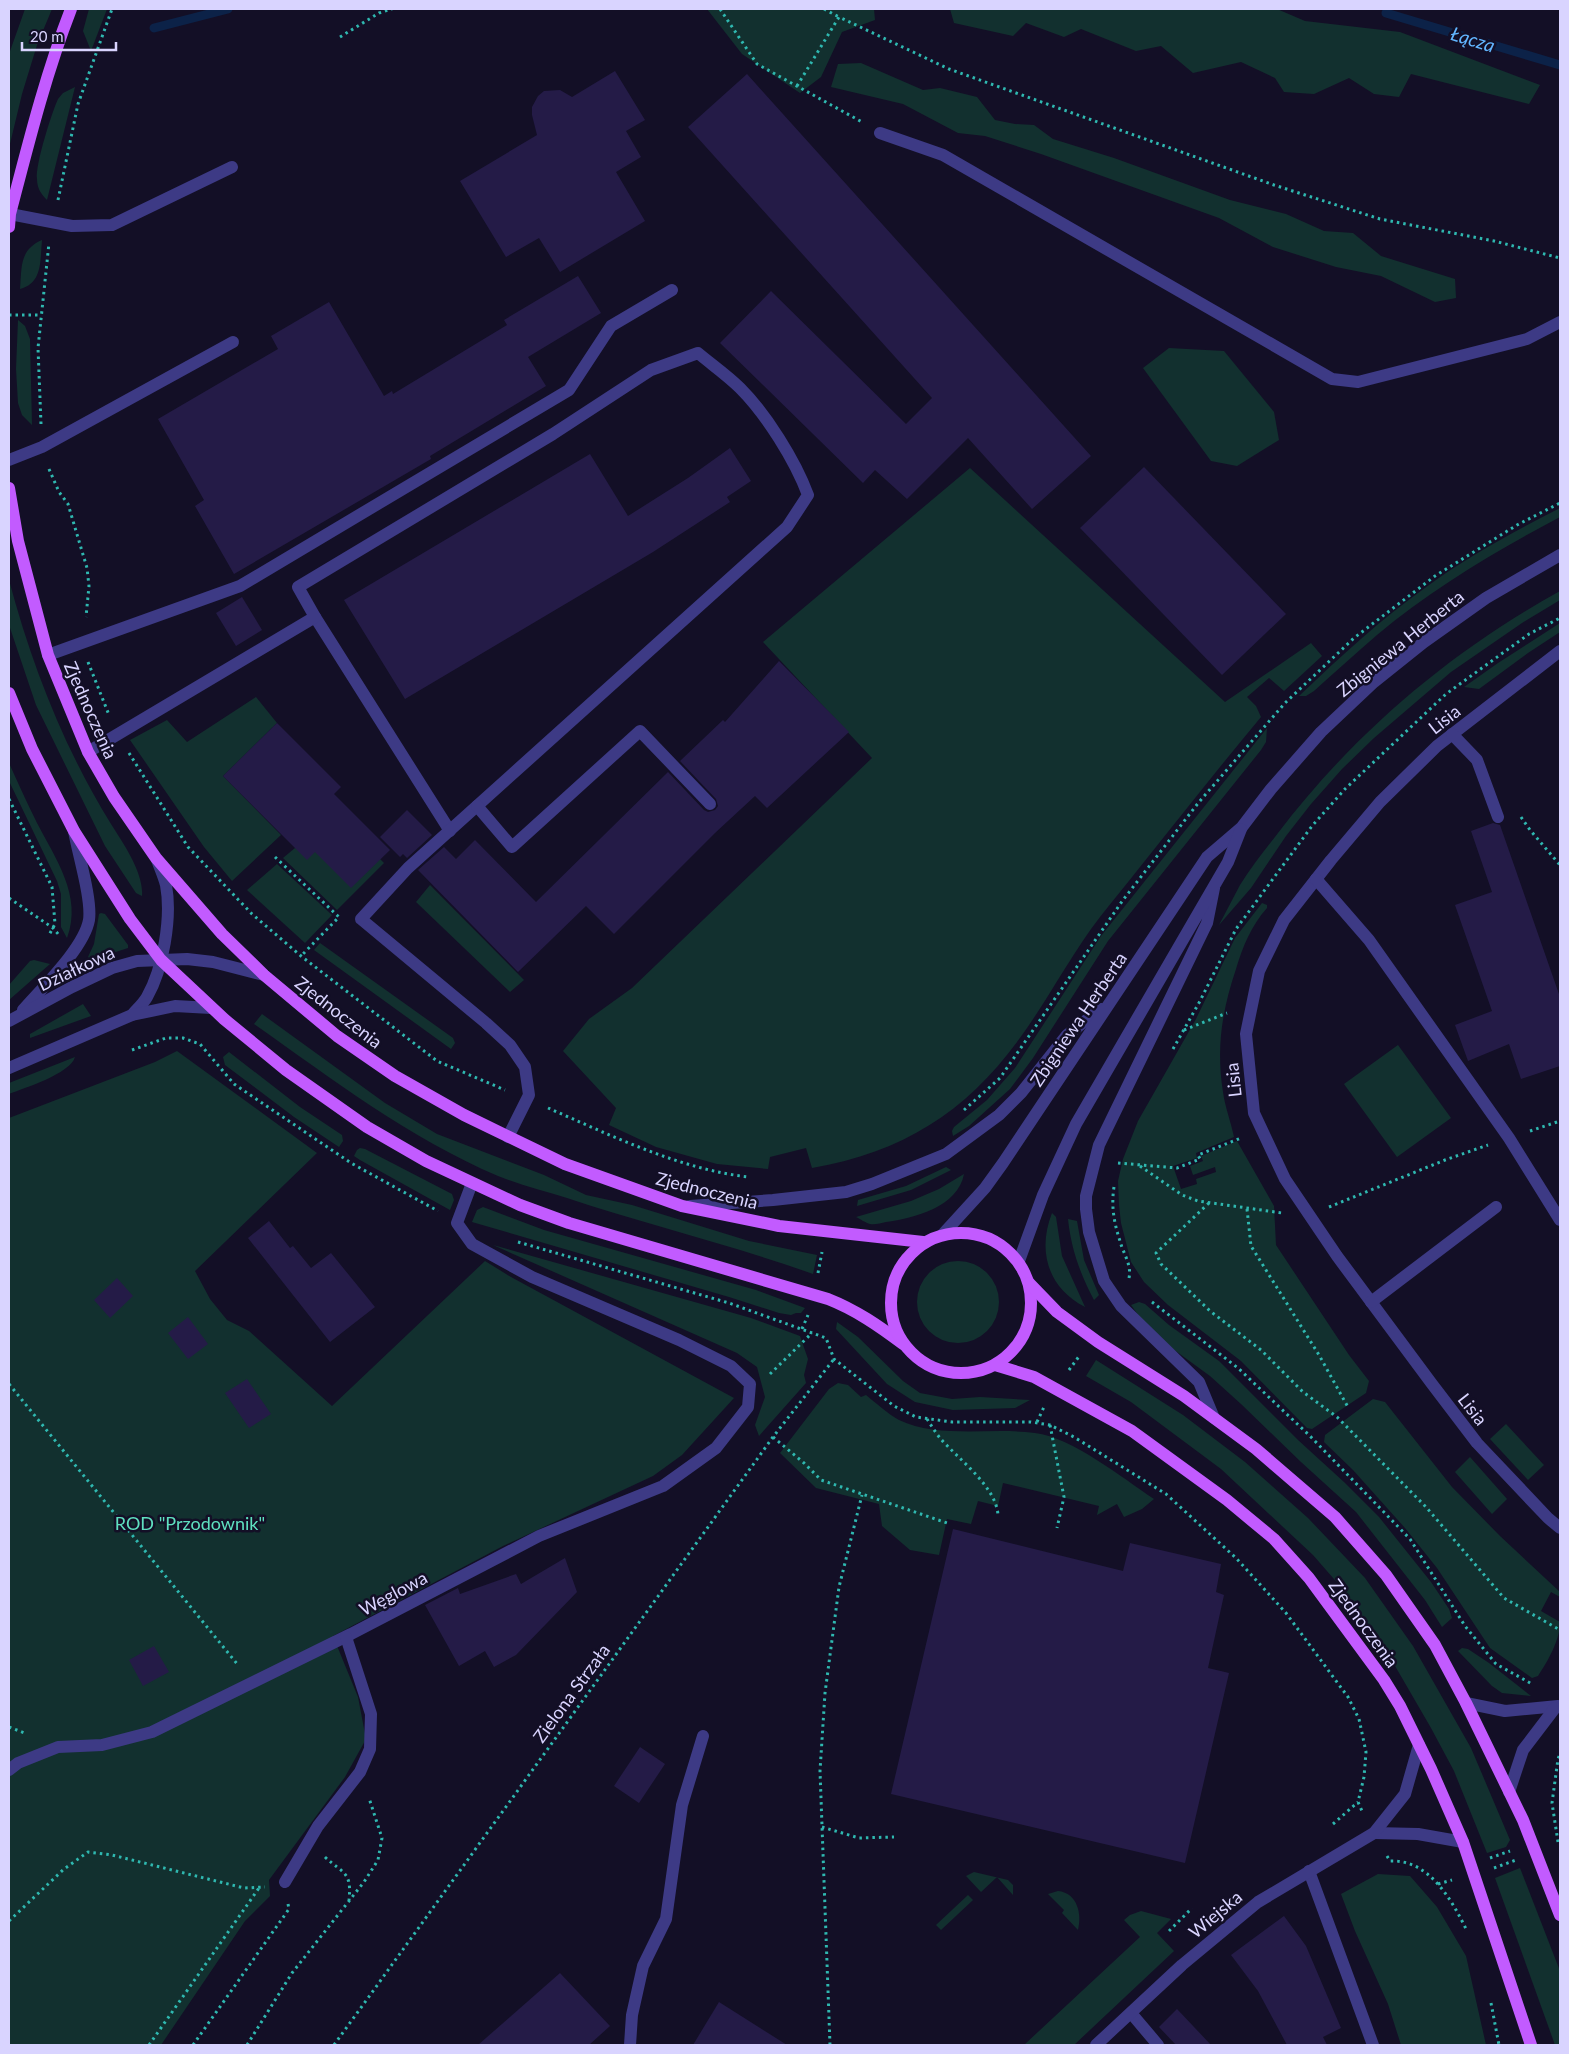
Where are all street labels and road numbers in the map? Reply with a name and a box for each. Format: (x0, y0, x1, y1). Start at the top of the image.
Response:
street label: Zbigniewa Herberta (1332, 585, 1468, 701)
street label: Zjednoczenia (60, 658, 122, 762)
street label: Lisia (1424, 700, 1464, 738)
street label: Działkowa (34, 941, 118, 995)
street label: Zbigniewa Herberta (1025, 948, 1131, 1090)
street label: Zjednoczenia (291, 971, 387, 1053)
street label: Lisia (1220, 1062, 1246, 1098)
street label: Zjednoczenia (654, 1167, 760, 1213)
street label: Lisia (1454, 1389, 1492, 1429)
street label: Węglowa (355, 1566, 431, 1620)
street label: Zjednoczenia (1324, 1574, 1404, 1672)
street label: Zielona Strzała (528, 1639, 614, 1747)
street label: Wiejska (1184, 1885, 1246, 1943)

